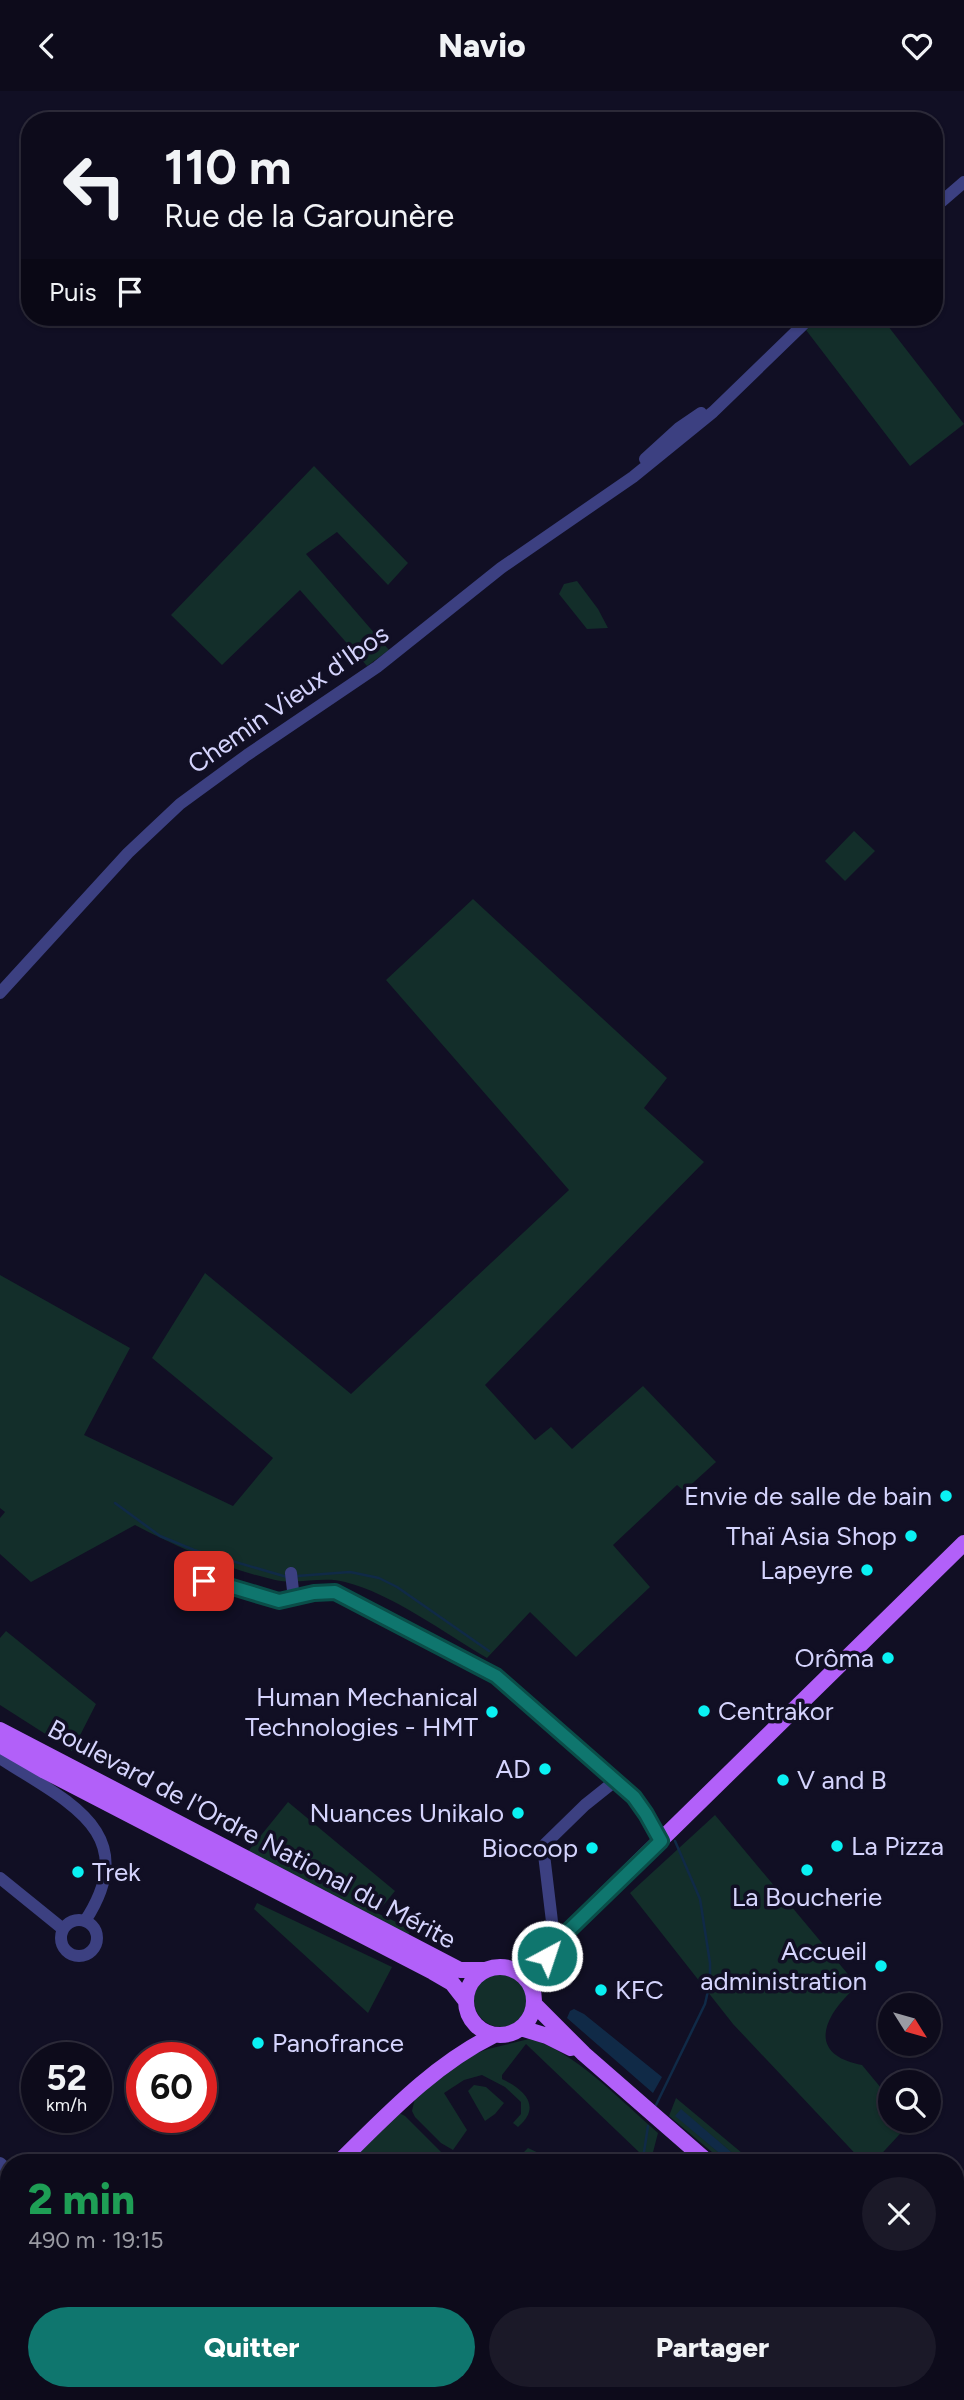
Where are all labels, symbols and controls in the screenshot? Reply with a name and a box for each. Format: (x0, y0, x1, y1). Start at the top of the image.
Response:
icon: back (28, 27, 66, 65)
text: Navio (438, 27, 526, 65)
icon: heart (898, 27, 936, 65)
text: 110 m (164, 137, 292, 196)
icon: left (49, 140, 140, 231)
text: Rue de la Garounère (164, 197, 454, 235)
icon: arrive (111, 273, 149, 311)
text: Puis (49, 276, 97, 308)
street label: Chemin Vieux d'Ibos (181, 618, 395, 780)
place label: Envie de salle de bain (684, 1480, 932, 1512)
marker: Envie de salle de bain (938, 1488, 954, 1504)
place label: Thaï Asia Shop (726, 1520, 897, 1552)
marker: Thaï Asia Shop (903, 1528, 919, 1544)
pin (174, 1551, 234, 1611)
place label: Lapeyre (760, 1554, 853, 1586)
icon: arrive (185, 1562, 223, 1600)
marker: Lapeyre (859, 1562, 875, 1578)
place label: Orôma (795, 1642, 874, 1674)
marker: Orôma (880, 1650, 896, 1666)
place label: Human Mechanical Technologies - HMT (245, 1681, 479, 1743)
place label: Centrakor (718, 1695, 834, 1727)
marker: Centrakor (696, 1703, 712, 1719)
marker: Human Mechanical Technologies - HMT (484, 1704, 500, 1720)
street label: Boulevard de l'Ordre National du Mérite (42, 1712, 462, 1956)
place label: AD (496, 1753, 531, 1785)
marker: AD (537, 1761, 553, 1777)
place label: V and B (797, 1764, 887, 1796)
marker: V and B (775, 1772, 791, 1788)
place label: Nuances Unikalo (309, 1797, 504, 1829)
marker: Nuances Unikalo (510, 1805, 526, 1821)
place label: La Pizza (851, 1830, 944, 1862)
place label: Biocoop (481, 1832, 578, 1864)
marker: La Pizza (829, 1838, 845, 1854)
marker: Biocoop (584, 1840, 600, 1856)
place label: Trek (92, 1856, 141, 1888)
marker: La Boucherie (799, 1862, 815, 1878)
marker: Trek (70, 1864, 86, 1880)
place label: La Boucherie (732, 1881, 882, 1913)
position arrow (510, 1919, 584, 1993)
place label: Accueil administration (700, 1935, 867, 1997)
marker: Accueil administration (873, 1958, 889, 1974)
place label: KFC (615, 1974, 664, 2006)
marker: KFC (593, 1982, 609, 1998)
north arrow (878, 1993, 942, 2056)
map controls (878, 1993, 941, 2133)
place label: Panofrance (272, 2027, 404, 2059)
marker: Panofrance (250, 2035, 266, 2051)
speed limit sign: 60 (126, 2042, 217, 2133)
text: 52 (46, 2057, 87, 2099)
button: search (878, 2070, 941, 2133)
text: km/h (46, 2094, 87, 2116)
text: 2 min (28, 2174, 135, 2225)
button: close (862, 2177, 936, 2251)
text: 490 m · 19:15 (28, 2226, 164, 2254)
button: Quitter (28, 2307, 475, 2387)
button: Partager (489, 2307, 936, 2387)

